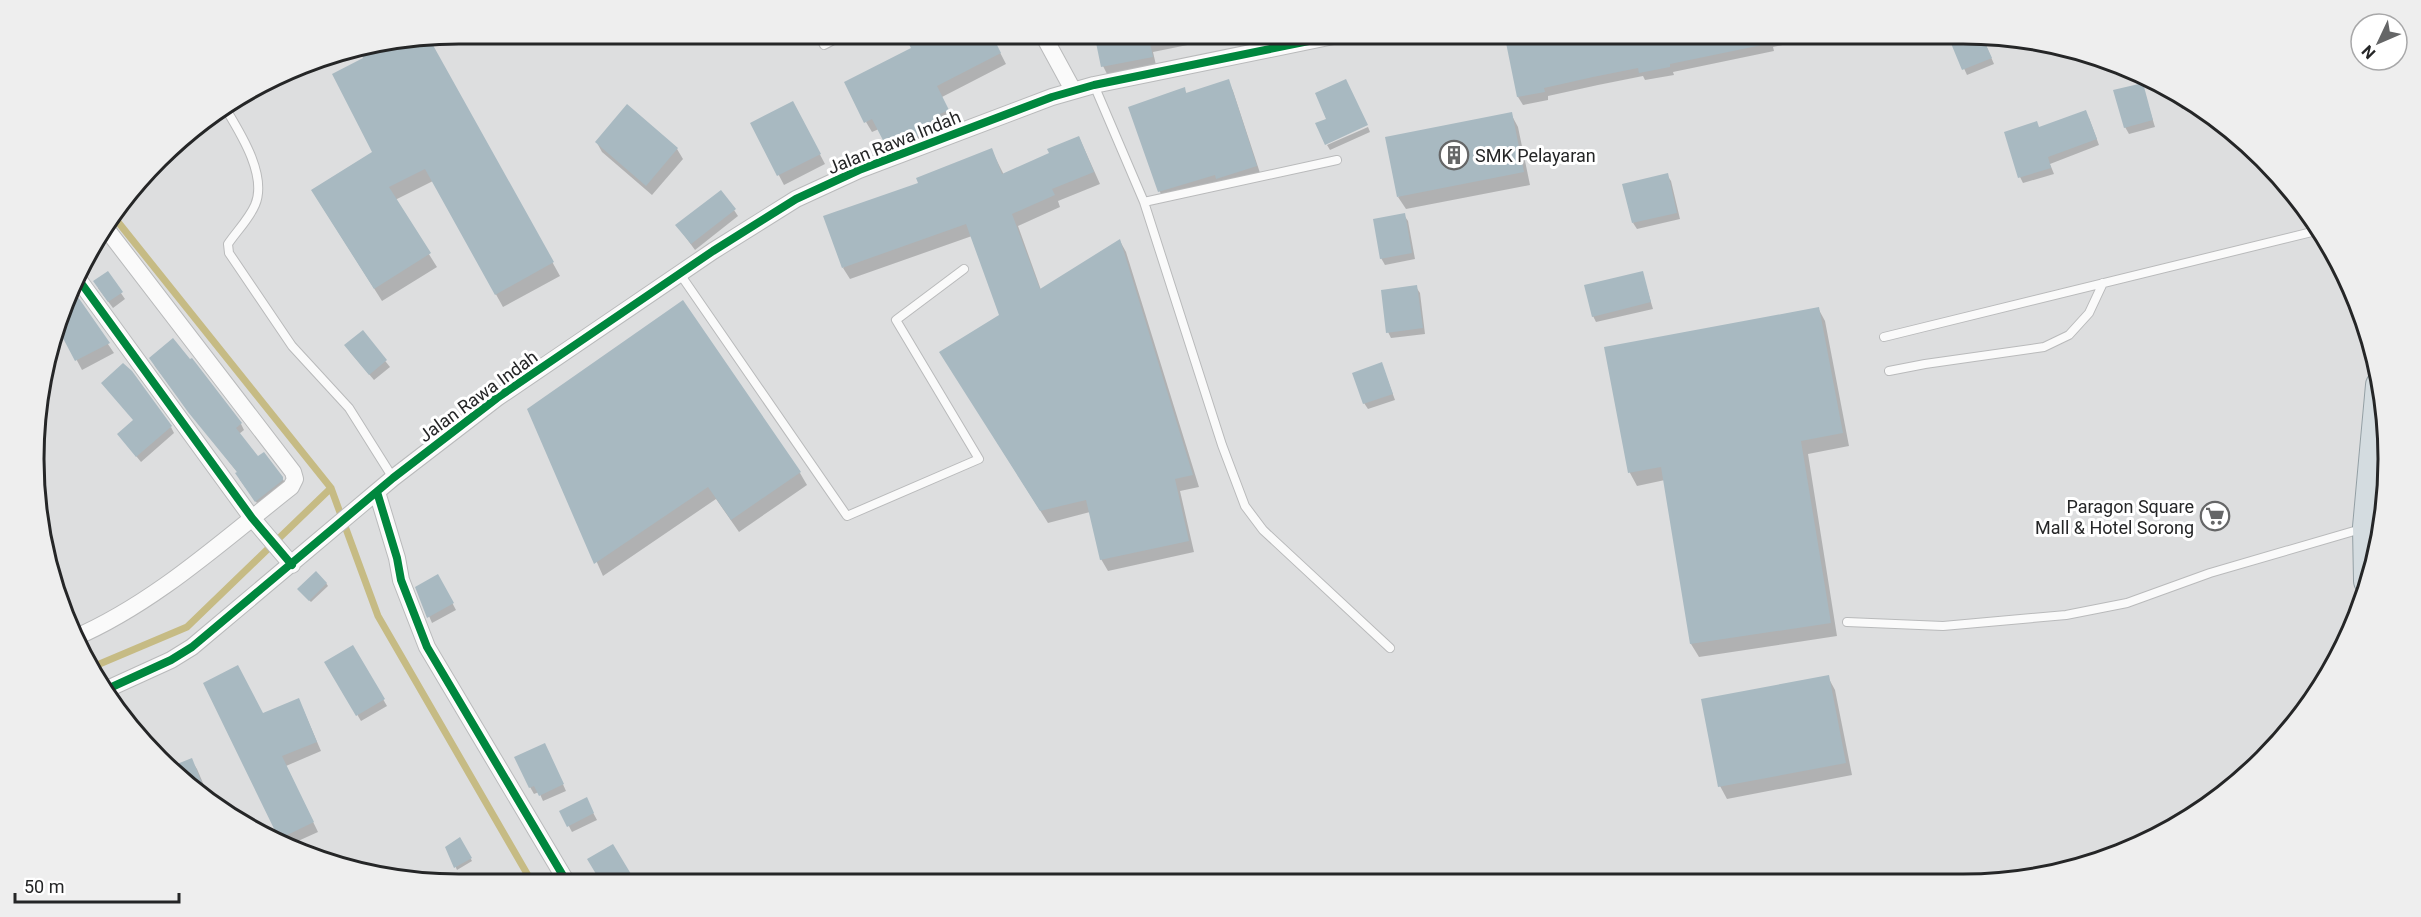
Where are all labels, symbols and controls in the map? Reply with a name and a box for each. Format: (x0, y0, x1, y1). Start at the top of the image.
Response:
north arrow (2349, 12, 2409, 72)
text: N (2358, 41, 2379, 63)
street label: Jalan Rawa Indah (824, 106, 964, 178)
building icon: SMK Pelayaran (1438, 139, 1470, 171)
place label: SMK Pelayaran (1475, 145, 1596, 166)
street label: Jalan Rawa Indah (415, 346, 541, 446)
place label: Paragon Square Mall & Hotel Sorong (2035, 496, 2194, 538)
supermarket icon: Paragon Square Mall & Hotel Sorong (2199, 500, 2231, 532)
scale bar (15, 866, 178, 904)
text: 50 m (24, 876, 64, 897)

